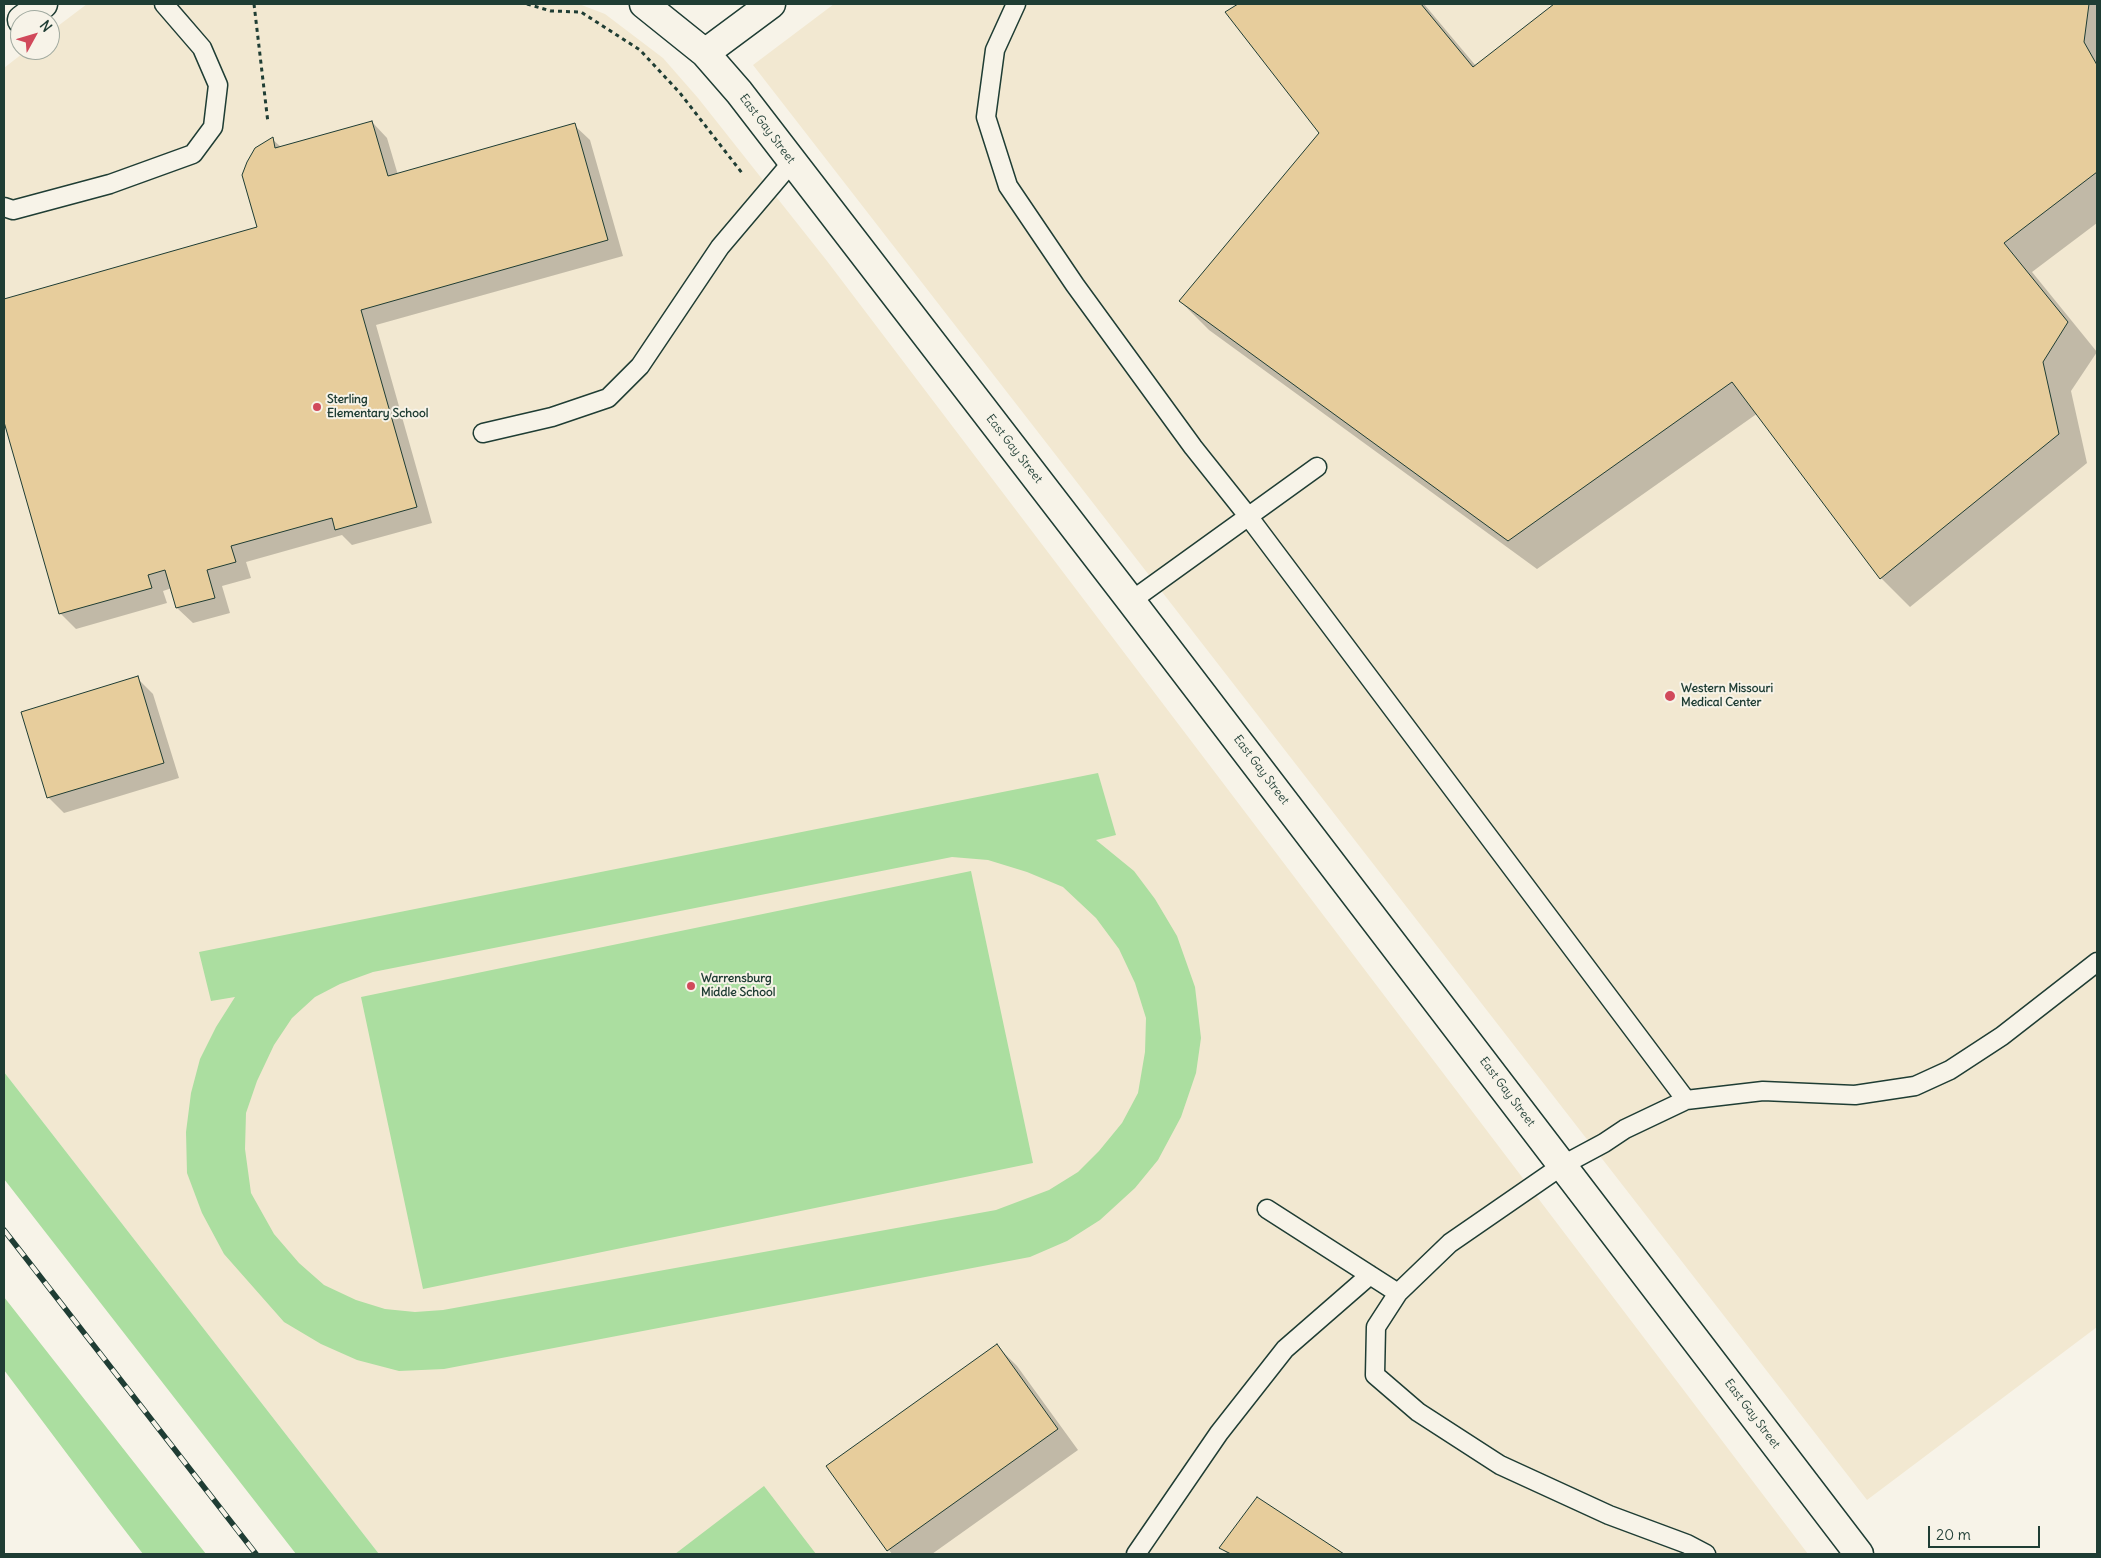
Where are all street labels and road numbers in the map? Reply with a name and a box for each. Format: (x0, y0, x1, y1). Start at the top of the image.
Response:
street label: East Gay Street (736, 91, 798, 167)
street label: East Gay Street (983, 412, 1045, 486)
street label: East Gay Street (1230, 732, 1292, 808)
street label: East Gay Street (1476, 1054, 1538, 1130)
street label: East Gay Street (1721, 1376, 1783, 1452)

